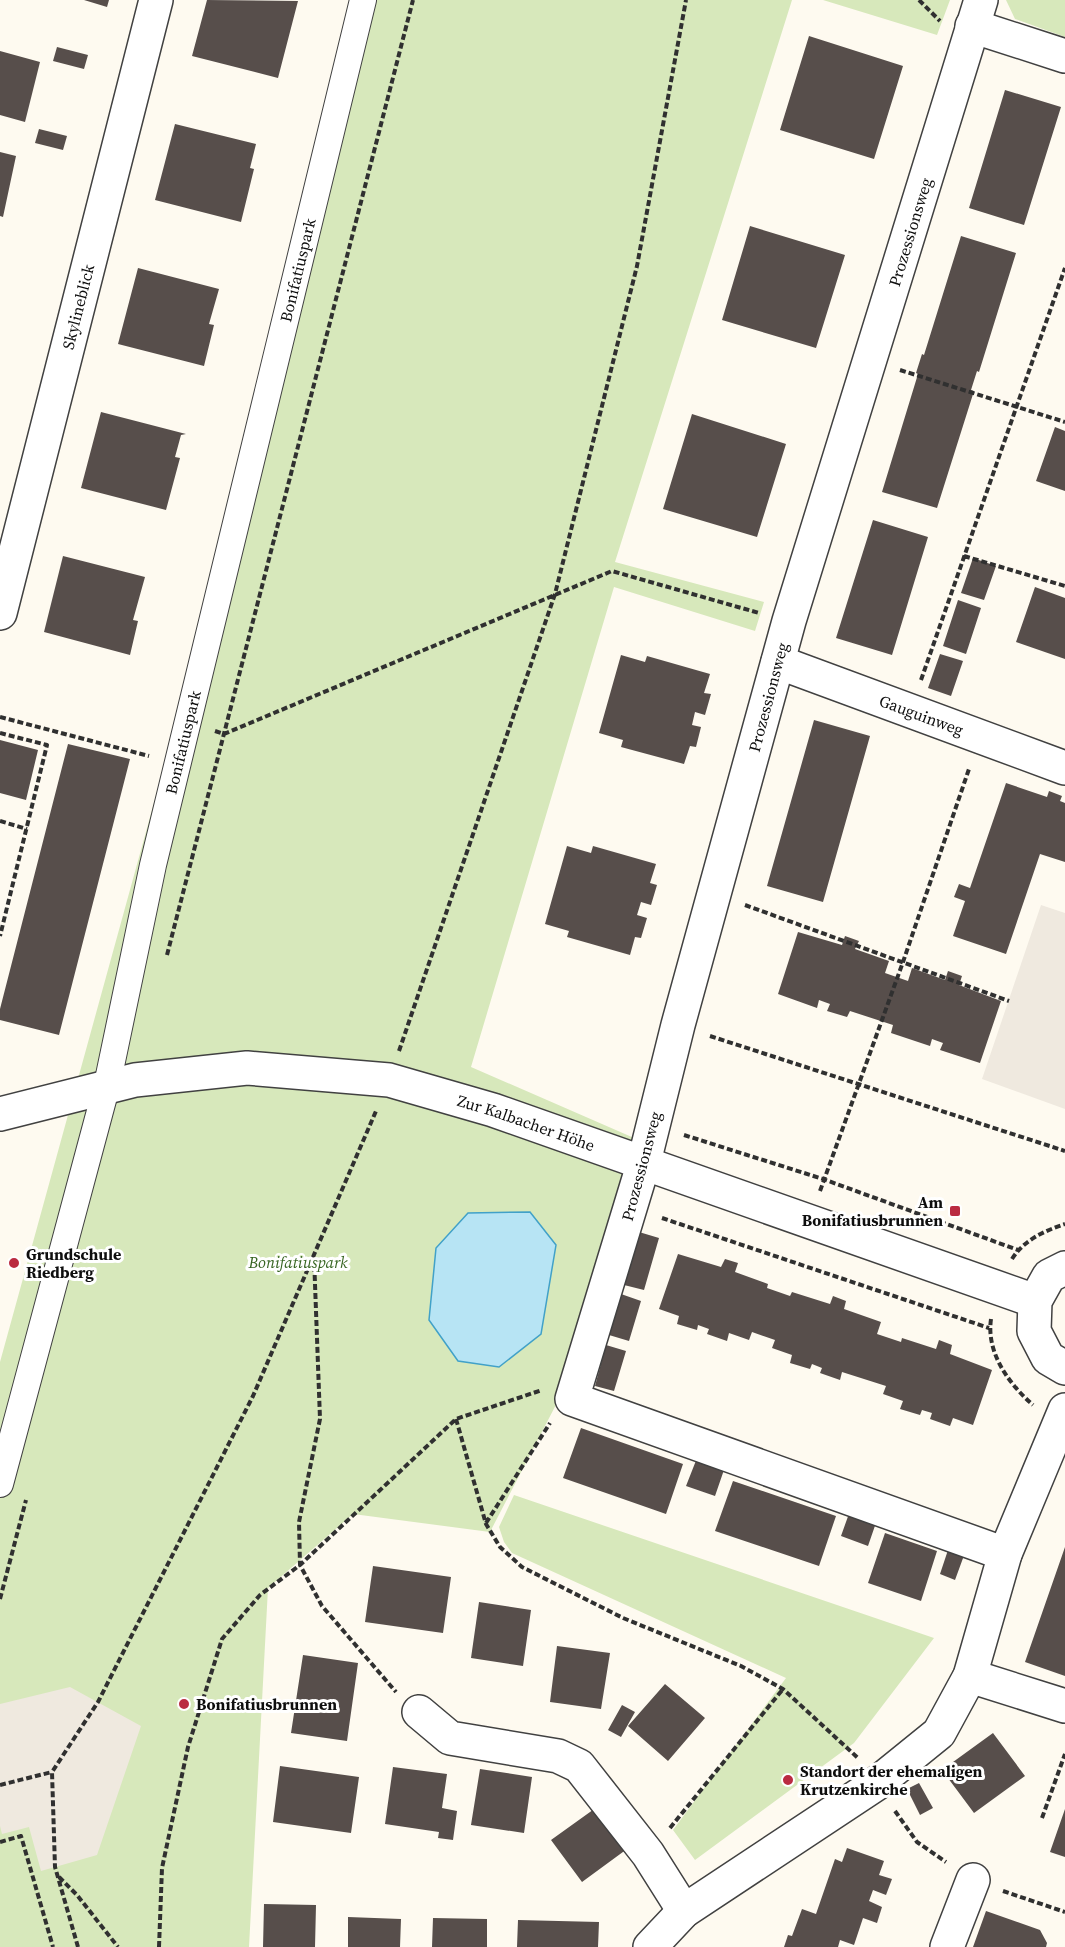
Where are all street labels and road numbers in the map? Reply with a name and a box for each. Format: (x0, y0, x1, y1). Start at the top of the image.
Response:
street label: Prozessionsweg (883, 175, 937, 289)
street label: Bonifatiuspark (274, 216, 321, 324)
street label: Skylineblick (57, 262, 99, 352)
street label: Prozessionsweg (743, 640, 793, 754)
street label: Bonifatiuspark (160, 688, 206, 797)
street label: Gauguinweg (876, 689, 967, 741)
street label: Zur Kalbacher Höhe (455, 1089, 598, 1156)
street label: Prozessionsweg (616, 1109, 666, 1223)

